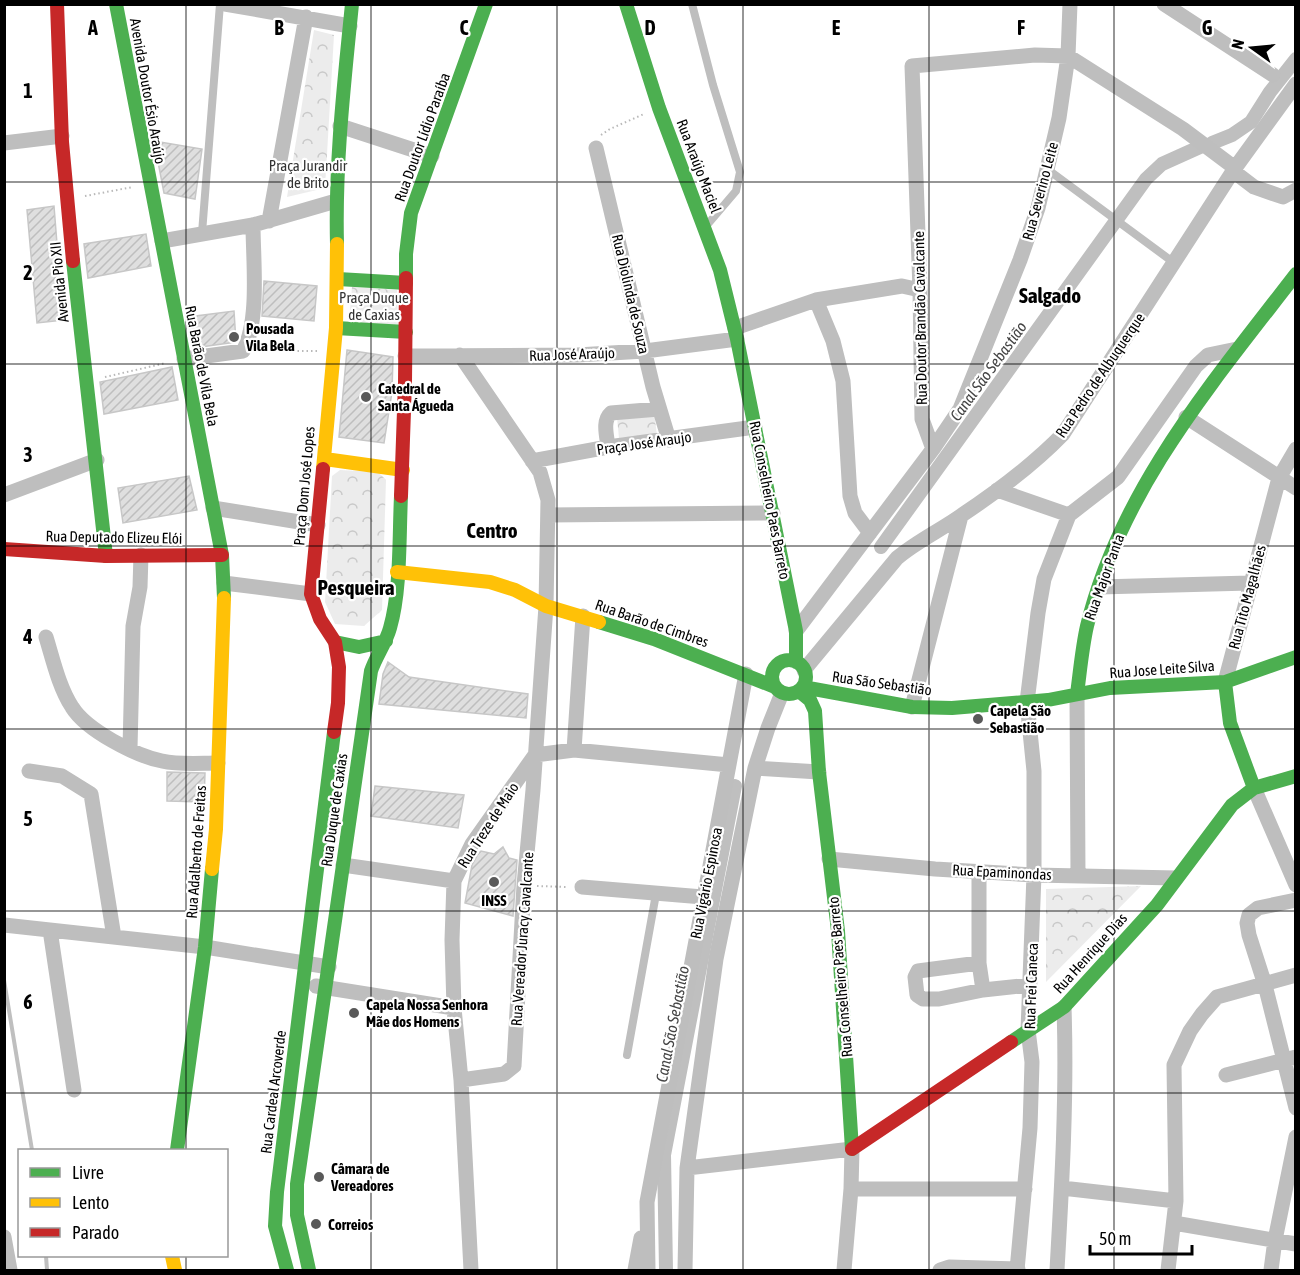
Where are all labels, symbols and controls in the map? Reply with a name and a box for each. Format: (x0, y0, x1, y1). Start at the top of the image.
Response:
text: A (87, 16, 98, 39)
text: B (274, 16, 284, 39)
text: C (460, 16, 469, 39)
text: D (644, 16, 656, 39)
text: E (832, 16, 841, 39)
text: F (1017, 16, 1025, 39)
text: G (1202, 16, 1213, 39)
street label: Avenida Doutor Ésio Araújo (127, 17, 169, 165)
north arrow (1222, 18, 1282, 78)
text: N (1228, 37, 1247, 51)
street label: Rua Doutor Lídio Paraíba (391, 70, 453, 204)
text: 1 (23, 79, 33, 102)
street label: Rua Araújo Maciel (673, 117, 725, 215)
street label: Rua Severino Leite (1019, 140, 1061, 242)
park label: Praça Jurandir de Brito (269, 157, 348, 191)
street label: Rua Doutor Brandão Cavalcante (910, 231, 930, 405)
street label: Rua Diolinda de Souza (609, 232, 653, 356)
street label: Avenida Pio XII (46, 241, 72, 323)
text: 2 (23, 261, 33, 284)
district label: Salgado (1019, 283, 1081, 307)
park label: Praça Duque de Caxias (339, 289, 409, 323)
street label: Rua Barão de Vila Bela (182, 304, 222, 428)
street label: Rua Pedro de Albuquerque (1052, 309, 1148, 441)
water label: Canal São Sebastião (946, 318, 1030, 424)
place label: Pousada Vila Bela (245, 320, 295, 354)
marker: Pousada Vila Bela (227, 330, 241, 344)
street label: Rua José Araújo (529, 344, 615, 364)
place label: Catedral de Santa Águeda (378, 380, 454, 414)
marker: Catedral de Santa Águeda (359, 390, 373, 404)
street label: Rua Conselheiro Paes Barreto (746, 419, 794, 581)
street label: Praça Dom José Lopes (290, 426, 318, 546)
street label: Praça José Araujo (596, 428, 692, 458)
text: 3 (23, 443, 33, 466)
district label: Centro (466, 518, 518, 542)
street label: Rua Deputado Elizeu Elói (45, 527, 183, 547)
street label: Rua Major Panta (1081, 532, 1127, 622)
street label: Rua Tito Magalhães (1225, 543, 1269, 651)
district label: Pesqueira (317, 575, 395, 599)
street label: Rua Barão de Cimbres (593, 596, 711, 650)
text: 4 (22, 625, 33, 648)
street label: Rua Jose Leite Silva (1109, 657, 1215, 681)
street label: Rua São Sebastião (831, 668, 933, 698)
place label: Capela São Sebastião (990, 702, 1051, 736)
marker: Capela São Sebastião (971, 712, 985, 726)
street label: Rua Duque de Caxias (318, 752, 350, 868)
street label: Rua Treze de Maio (454, 779, 522, 871)
street label: Rua Adalberto de Freitas (183, 785, 209, 919)
text: 5 (23, 807, 33, 830)
street label: Rua Vigário Espinosa (687, 826, 725, 940)
street label: Rua Vereador Juracy Cavalcante (507, 851, 537, 1027)
street label: Rua Epaminondas (952, 861, 1052, 883)
marker: INSS (487, 875, 501, 889)
place label: INSS (481, 892, 507, 909)
street label: Rua Conselheiro Paes Barreto (825, 896, 855, 1058)
street label: Rua Henrique Dias (1050, 909, 1130, 997)
street label: Rua Frei Caneca (1021, 942, 1041, 1030)
water label: Canal São Sebastião (652, 964, 692, 1084)
text: 6 (23, 990, 33, 1013)
place label: Capela Nossa Senhora Mãe dos Homens (366, 996, 488, 1030)
marker: Capela Nossa Senhora Mãe dos Homens (347, 1006, 361, 1020)
street label: Rua Cardeal Arcoverde (257, 1029, 289, 1155)
legend (18, 1149, 228, 1257)
place label: Câmara de Vereadores (330, 1160, 394, 1194)
text: Livre (72, 1162, 104, 1183)
marker: Câmara de Vereadores (312, 1170, 326, 1184)
text: Lento (72, 1192, 109, 1213)
place label: Correios (328, 1216, 374, 1233)
marker: Correios (309, 1217, 323, 1231)
scale bar (1090, 1218, 1192, 1256)
text: Parado (72, 1222, 119, 1243)
text: 50 m (1099, 1228, 1131, 1249)

